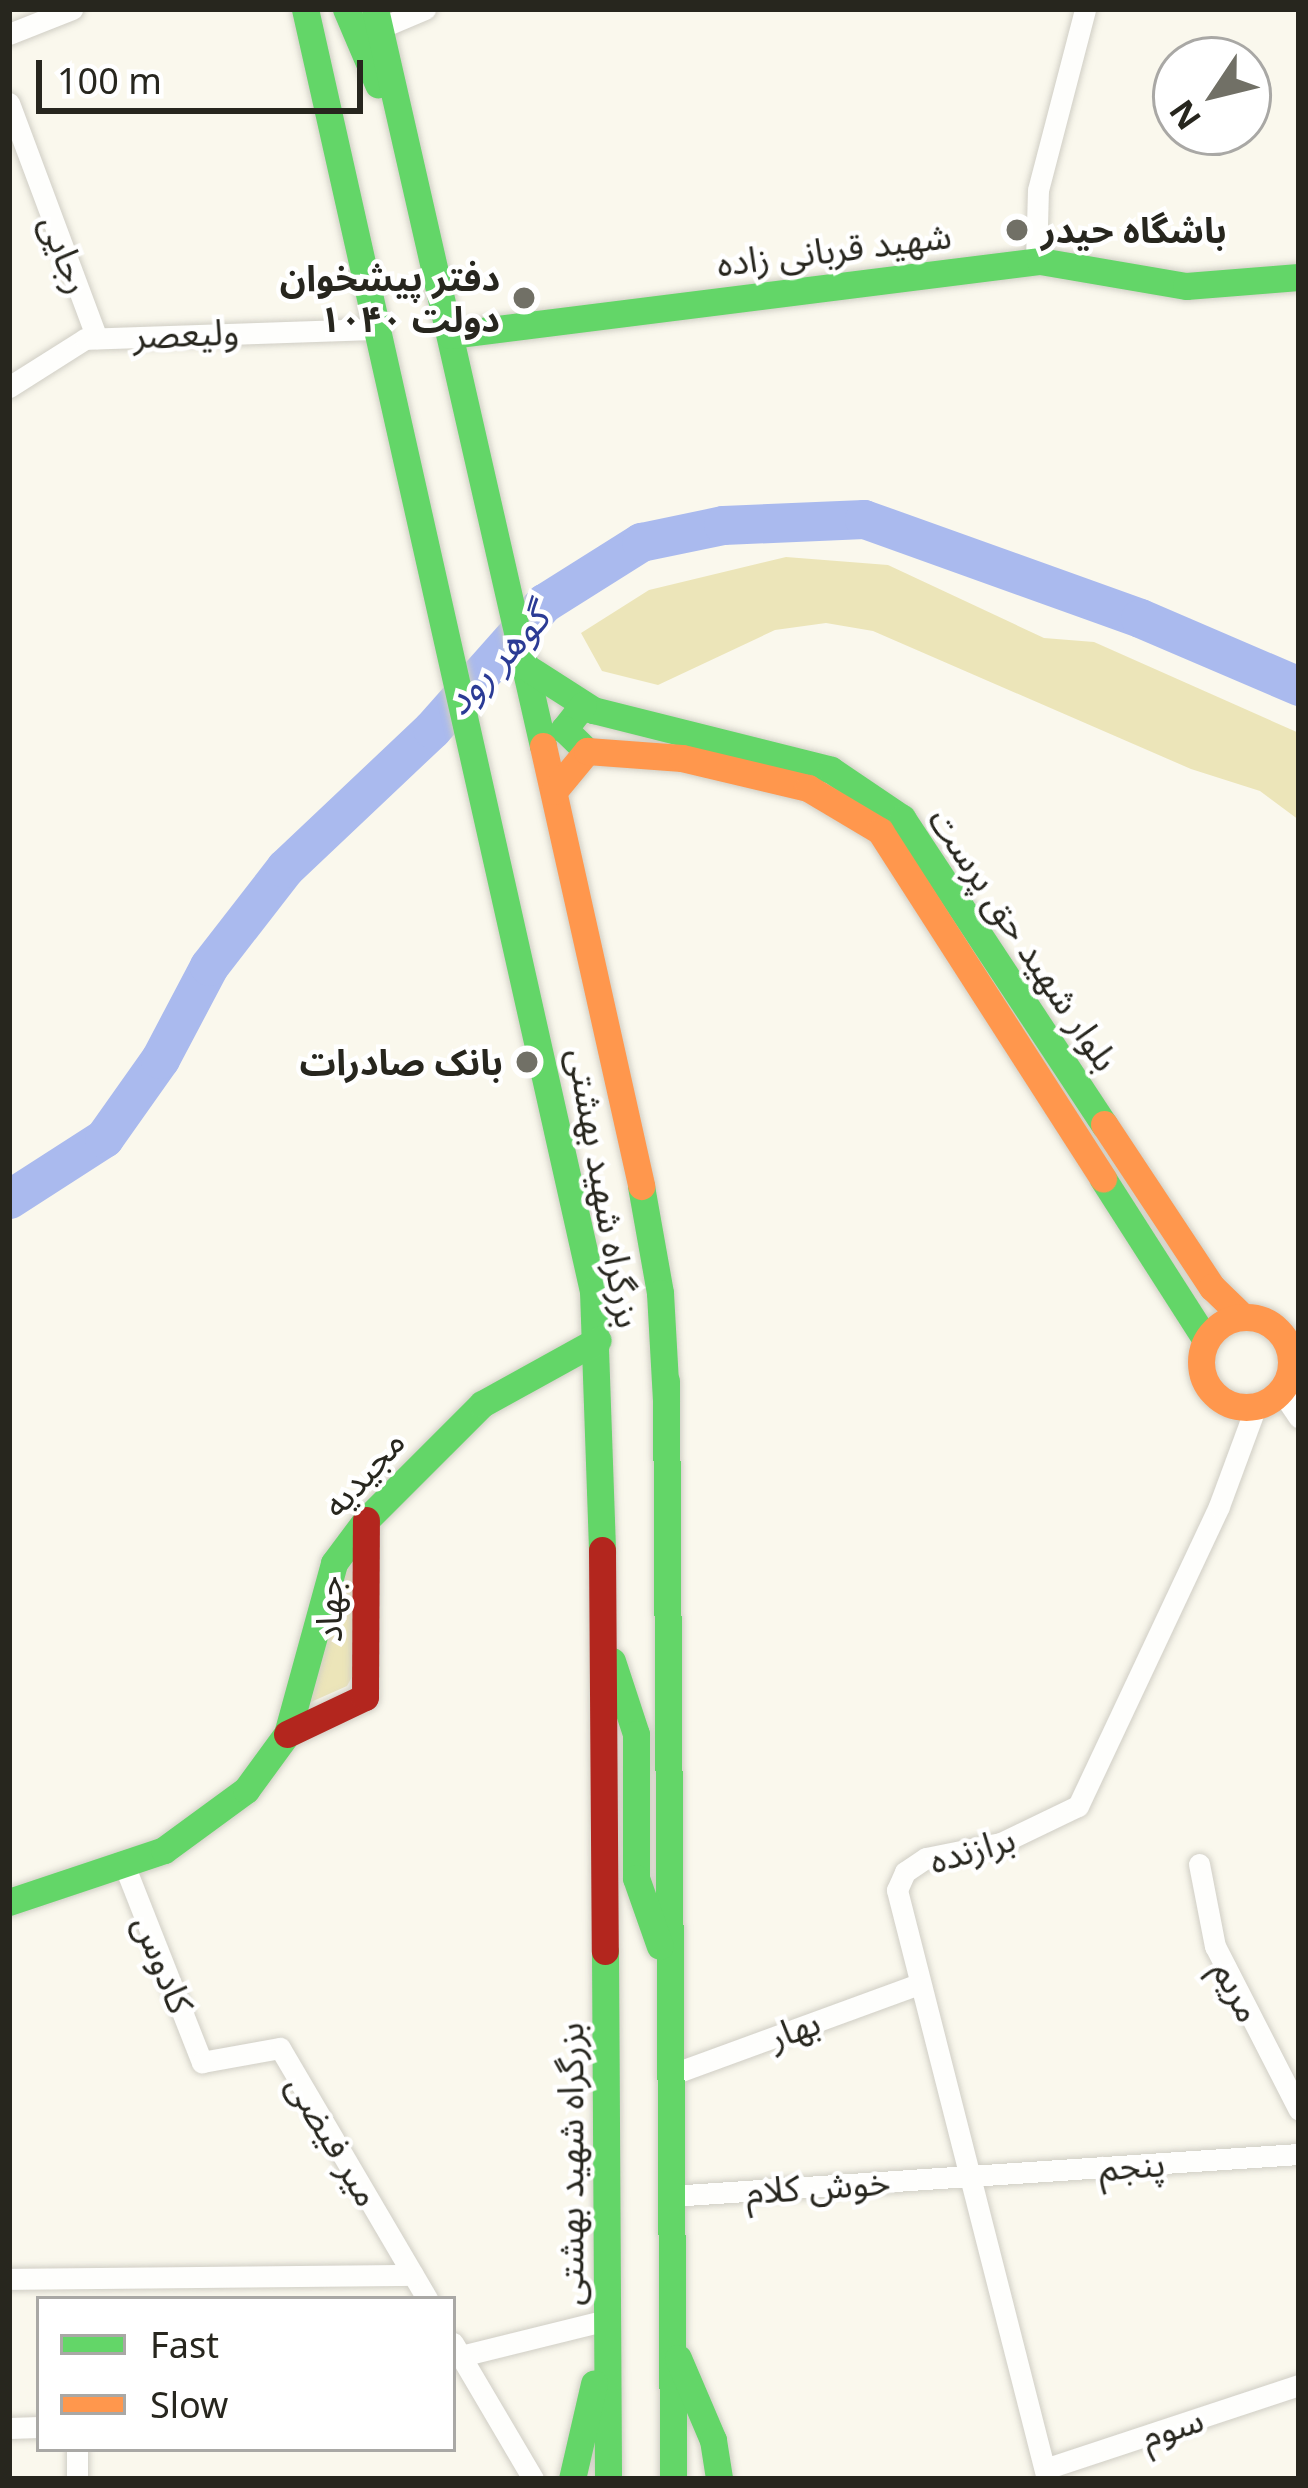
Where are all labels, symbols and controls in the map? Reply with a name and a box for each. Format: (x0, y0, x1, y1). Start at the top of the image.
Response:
scale bar (42, 36, 369, 110)
north arrow (1152, 36, 1272, 156)
text: 100 m (57, 56, 162, 105)
text: N (1158, 91, 1211, 139)
place label: باشگاه حیدر (1041, 208, 1227, 252)
street label: رجایی (31, 209, 101, 299)
street label: شهید قربانی زاده (714, 213, 954, 285)
marker: باشگاه حیدر (1004, 217, 1030, 243)
place label: دفتر پیشخوان دولت ۱۰۴۰ (280, 255, 500, 340)
marker: دفتر پیشخوان دولت ۱۰۴۰ (511, 285, 537, 311)
street label: ولیعصر (132, 310, 240, 356)
water label: گوهر رود (434, 594, 558, 724)
street label: بلوار شهید حق پرست (920, 799, 1128, 1079)
place label: بانک صادرات (299, 1040, 503, 1084)
street label: بزرگراه شهید بهشتی (559, 1045, 651, 1331)
marker: بانک صادرات (514, 1049, 540, 1075)
street label: مجیدیه (313, 1420, 413, 1526)
street label: جهاد (307, 1575, 351, 1643)
street label: برازنده (924, 1816, 1020, 1882)
street label: کادوس (125, 1909, 203, 2019)
street label: مریم (1204, 1953, 1272, 2029)
street label: بهار (762, 2000, 826, 2058)
street label: بزرگراه شهید بهشتی (548, 2022, 592, 2306)
street label: میر فیضی (278, 2066, 390, 2214)
street label: پنجم (1097, 2141, 1167, 2189)
street label: خوش کلام (744, 2159, 892, 2213)
legend (36, 2296, 456, 2452)
text: Fast (150, 2320, 219, 2369)
text: Slow (150, 2380, 228, 2429)
street label: سوم (1136, 2397, 1208, 2457)

